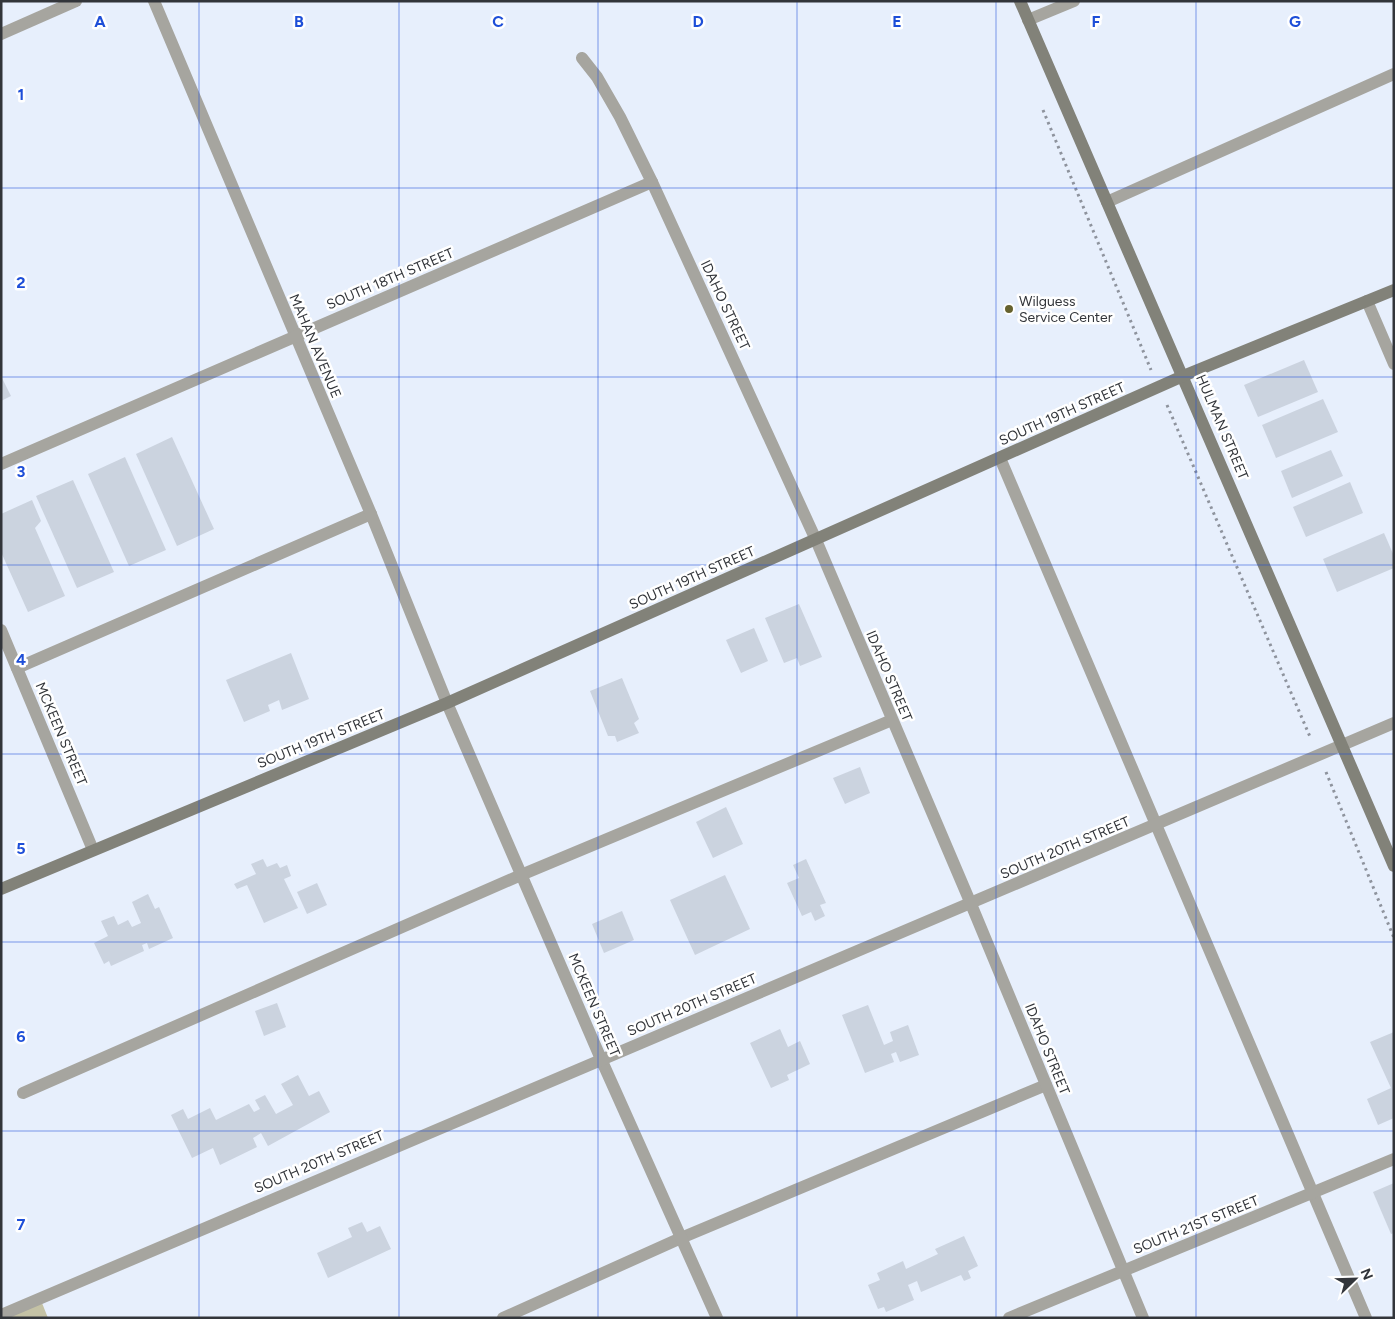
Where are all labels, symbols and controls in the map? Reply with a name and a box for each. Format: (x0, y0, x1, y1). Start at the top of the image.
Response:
text: A (94, 12, 106, 31)
text: B (294, 12, 304, 31)
text: C (492, 12, 504, 31)
text: D (692, 12, 704, 31)
text: E (892, 12, 902, 31)
text: F (1092, 12, 1101, 31)
text: G (1289, 12, 1301, 31)
text: 1 (18, 85, 24, 104)
street label: SOUTH 18TH STREET (324, 244, 456, 313)
street label: IDAHO STREET (697, 257, 753, 353)
text: 2 (16, 273, 26, 292)
street label: MAHAN AVENUE (285, 291, 345, 401)
place label: Wilguess Service Center (1019, 293, 1113, 326)
marker: Wilguess Service Center (1003, 303, 1015, 315)
street label: HULMAN STREET (1192, 372, 1252, 482)
street label: SOUTH 19TH STREET (997, 379, 1128, 449)
text: 3 (17, 462, 26, 481)
street label: SOUTH 19TH STREET (627, 543, 758, 613)
street label: IDAHO STREET (862, 628, 916, 724)
text: 4 (16, 650, 26, 669)
street label: MCKEEN STREET (32, 680, 91, 789)
street label: SOUTH 19TH STREET (255, 706, 387, 772)
street label: SOUTH 20TH STREET (998, 813, 1132, 883)
text: 5 (16, 839, 26, 858)
street label: MCKEEN STREET (565, 951, 624, 1060)
street label: SOUTH 20TH STREET (625, 970, 759, 1040)
street label: IDAHO STREET (1021, 1001, 1073, 1097)
text: 6 (16, 1027, 26, 1046)
street label: SOUTH 20TH STREET (252, 1127, 386, 1197)
street label: SOUTH 21ST STREET (1131, 1192, 1261, 1258)
text: 7 (17, 1215, 26, 1234)
north arrow (1330, 1254, 1380, 1304)
text: N (1357, 1266, 1376, 1282)

